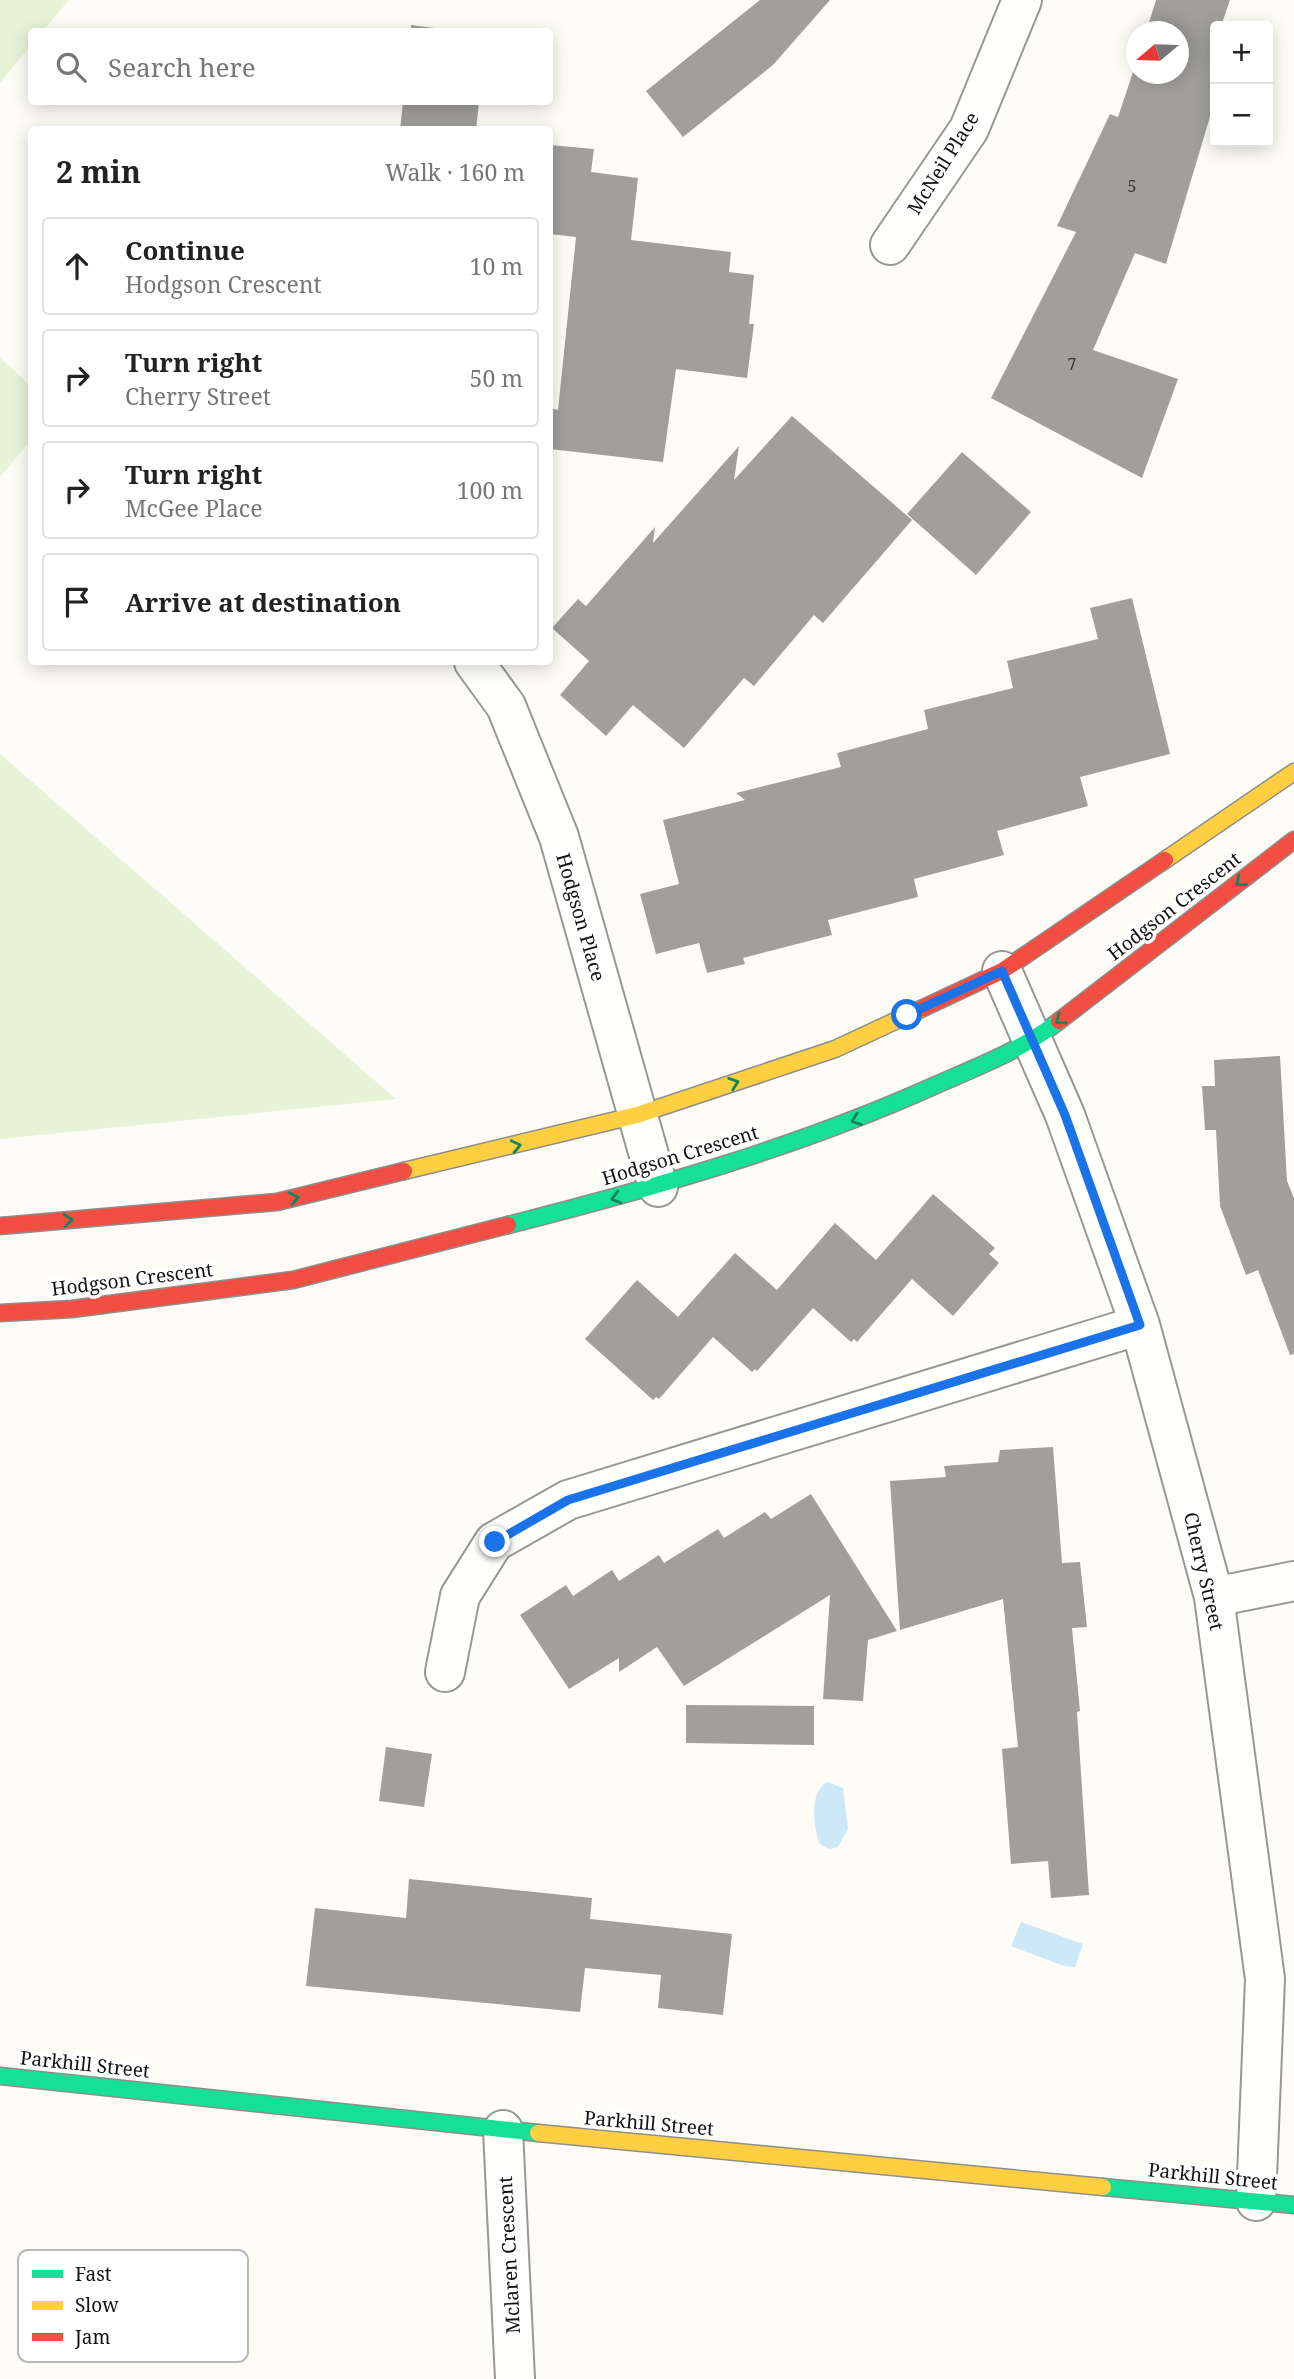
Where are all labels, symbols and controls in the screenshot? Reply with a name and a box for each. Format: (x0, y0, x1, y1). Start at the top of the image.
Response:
north arrow (1126, 21, 1189, 84)
map controls (1210, 21, 1273, 147)
button: + (1210, 21, 1273, 84)
search box (28, 28, 553, 105)
icon: search (52, 48, 90, 86)
text: Search here (108, 49, 256, 85)
button: − (1210, 84, 1273, 147)
street label: McNeil Place (901, 107, 985, 219)
text: 2 min (56, 151, 141, 192)
text: Walk · 160 m (385, 156, 525, 188)
house number: 5 (1128, 175, 1136, 197)
text: Continue (125, 232, 245, 268)
icon: ahead (58, 247, 96, 285)
text: 10 m (470, 250, 523, 282)
text: Hodgson Crescent (125, 268, 322, 300)
text: Turn right (125, 344, 262, 380)
house number: 7 (1068, 353, 1077, 375)
icon: right (58, 359, 96, 397)
text: 50 m (470, 362, 523, 394)
text: Cherry Street (125, 380, 271, 412)
text: Turn right (125, 456, 262, 492)
icon: right (58, 471, 96, 509)
text: 100 m (457, 474, 523, 506)
text: McGee Place (125, 492, 263, 524)
icon: arrive (58, 583, 96, 621)
text: Arrive at destination (125, 584, 401, 620)
street label: Hodgson Crescent (1102, 846, 1246, 966)
street label: Hodgson Place (550, 850, 612, 984)
one-way arrow (1235, 873, 1248, 886)
route start (891, 999, 922, 1030)
one-way arrow (1055, 1012, 1068, 1025)
one-way arrow (728, 1077, 740, 1091)
one-way arrow (850, 1111, 862, 1125)
street label: Hodgson Crescent (599, 1119, 762, 1191)
one-way arrow (510, 1140, 522, 1154)
one-way arrow (611, 1190, 623, 1204)
one-way arrow (288, 1191, 300, 1206)
one-way arrow (63, 1213, 74, 1228)
street label: Hodgson Crescent (50, 1256, 215, 1302)
street label: Cherry Street (1178, 1509, 1230, 1633)
route end (479, 1526, 510, 1557)
street label: Parkhill Street (19, 2044, 151, 2084)
street label: Parkhill Street (583, 2104, 715, 2142)
street label: Parkhill Street (1147, 2156, 1279, 2196)
street label: Mclaren Crescent (492, 2175, 526, 2335)
legend (18, 2250, 248, 2362)
text: Fast (75, 2261, 112, 2287)
text: Slow (75, 2292, 119, 2318)
text: Jam (74, 2324, 110, 2350)

